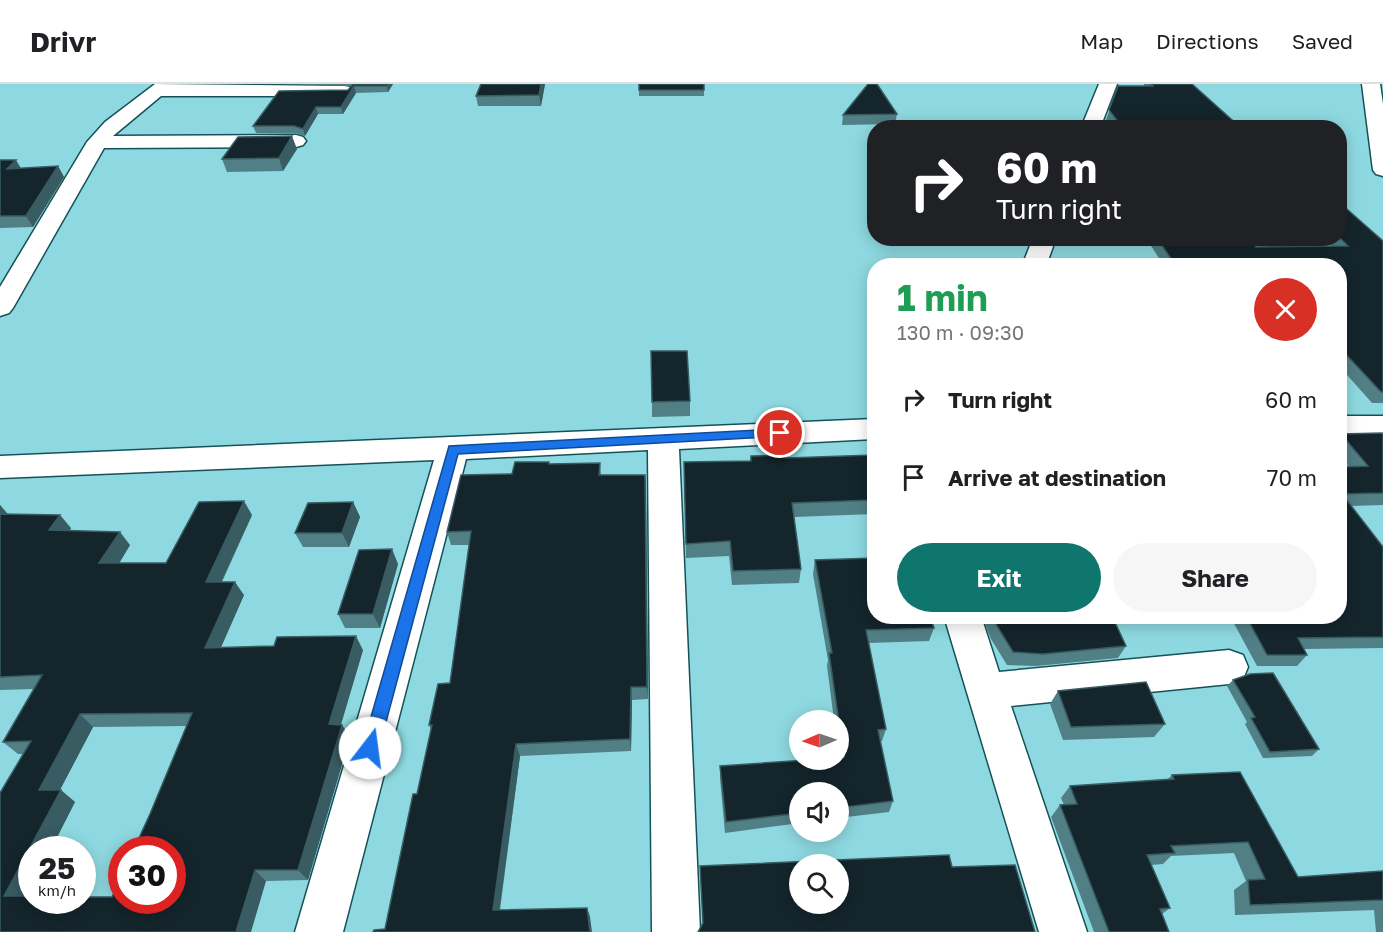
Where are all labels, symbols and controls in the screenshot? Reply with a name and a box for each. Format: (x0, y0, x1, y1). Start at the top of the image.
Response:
text: Drivr (30, 25, 96, 58)
text: Map (1080, 28, 1123, 54)
text: Directions (1156, 28, 1259, 54)
text: Saved (1292, 28, 1353, 54)
text: 60 m (996, 142, 1097, 192)
icon: right (897, 144, 975, 222)
text: Turn right (996, 193, 1122, 225)
text: 1 min (897, 276, 988, 319)
button: close (1254, 278, 1317, 341)
text: 130 m · 09:30 (897, 320, 1024, 344)
icon: right (897, 383, 930, 416)
text: Turn right (948, 386, 1052, 413)
text: 60 m (1265, 386, 1317, 413)
pin (754, 407, 805, 458)
icon: arrive (763, 416, 796, 449)
icon: arrive (897, 461, 930, 494)
text: Arrive at destination (948, 464, 1166, 491)
text: 70 m (1267, 464, 1317, 491)
button: Exit (897, 543, 1101, 612)
button: Share (1113, 543, 1317, 612)
north arrow (789, 710, 849, 770)
map controls (789, 710, 849, 914)
position arrow (338, 716, 402, 780)
button: sound (789, 782, 849, 842)
speed limit sign: 30 (108, 836, 186, 914)
text: 25 (39, 850, 75, 886)
button: search (789, 854, 849, 914)
text: km/h (38, 881, 76, 899)

